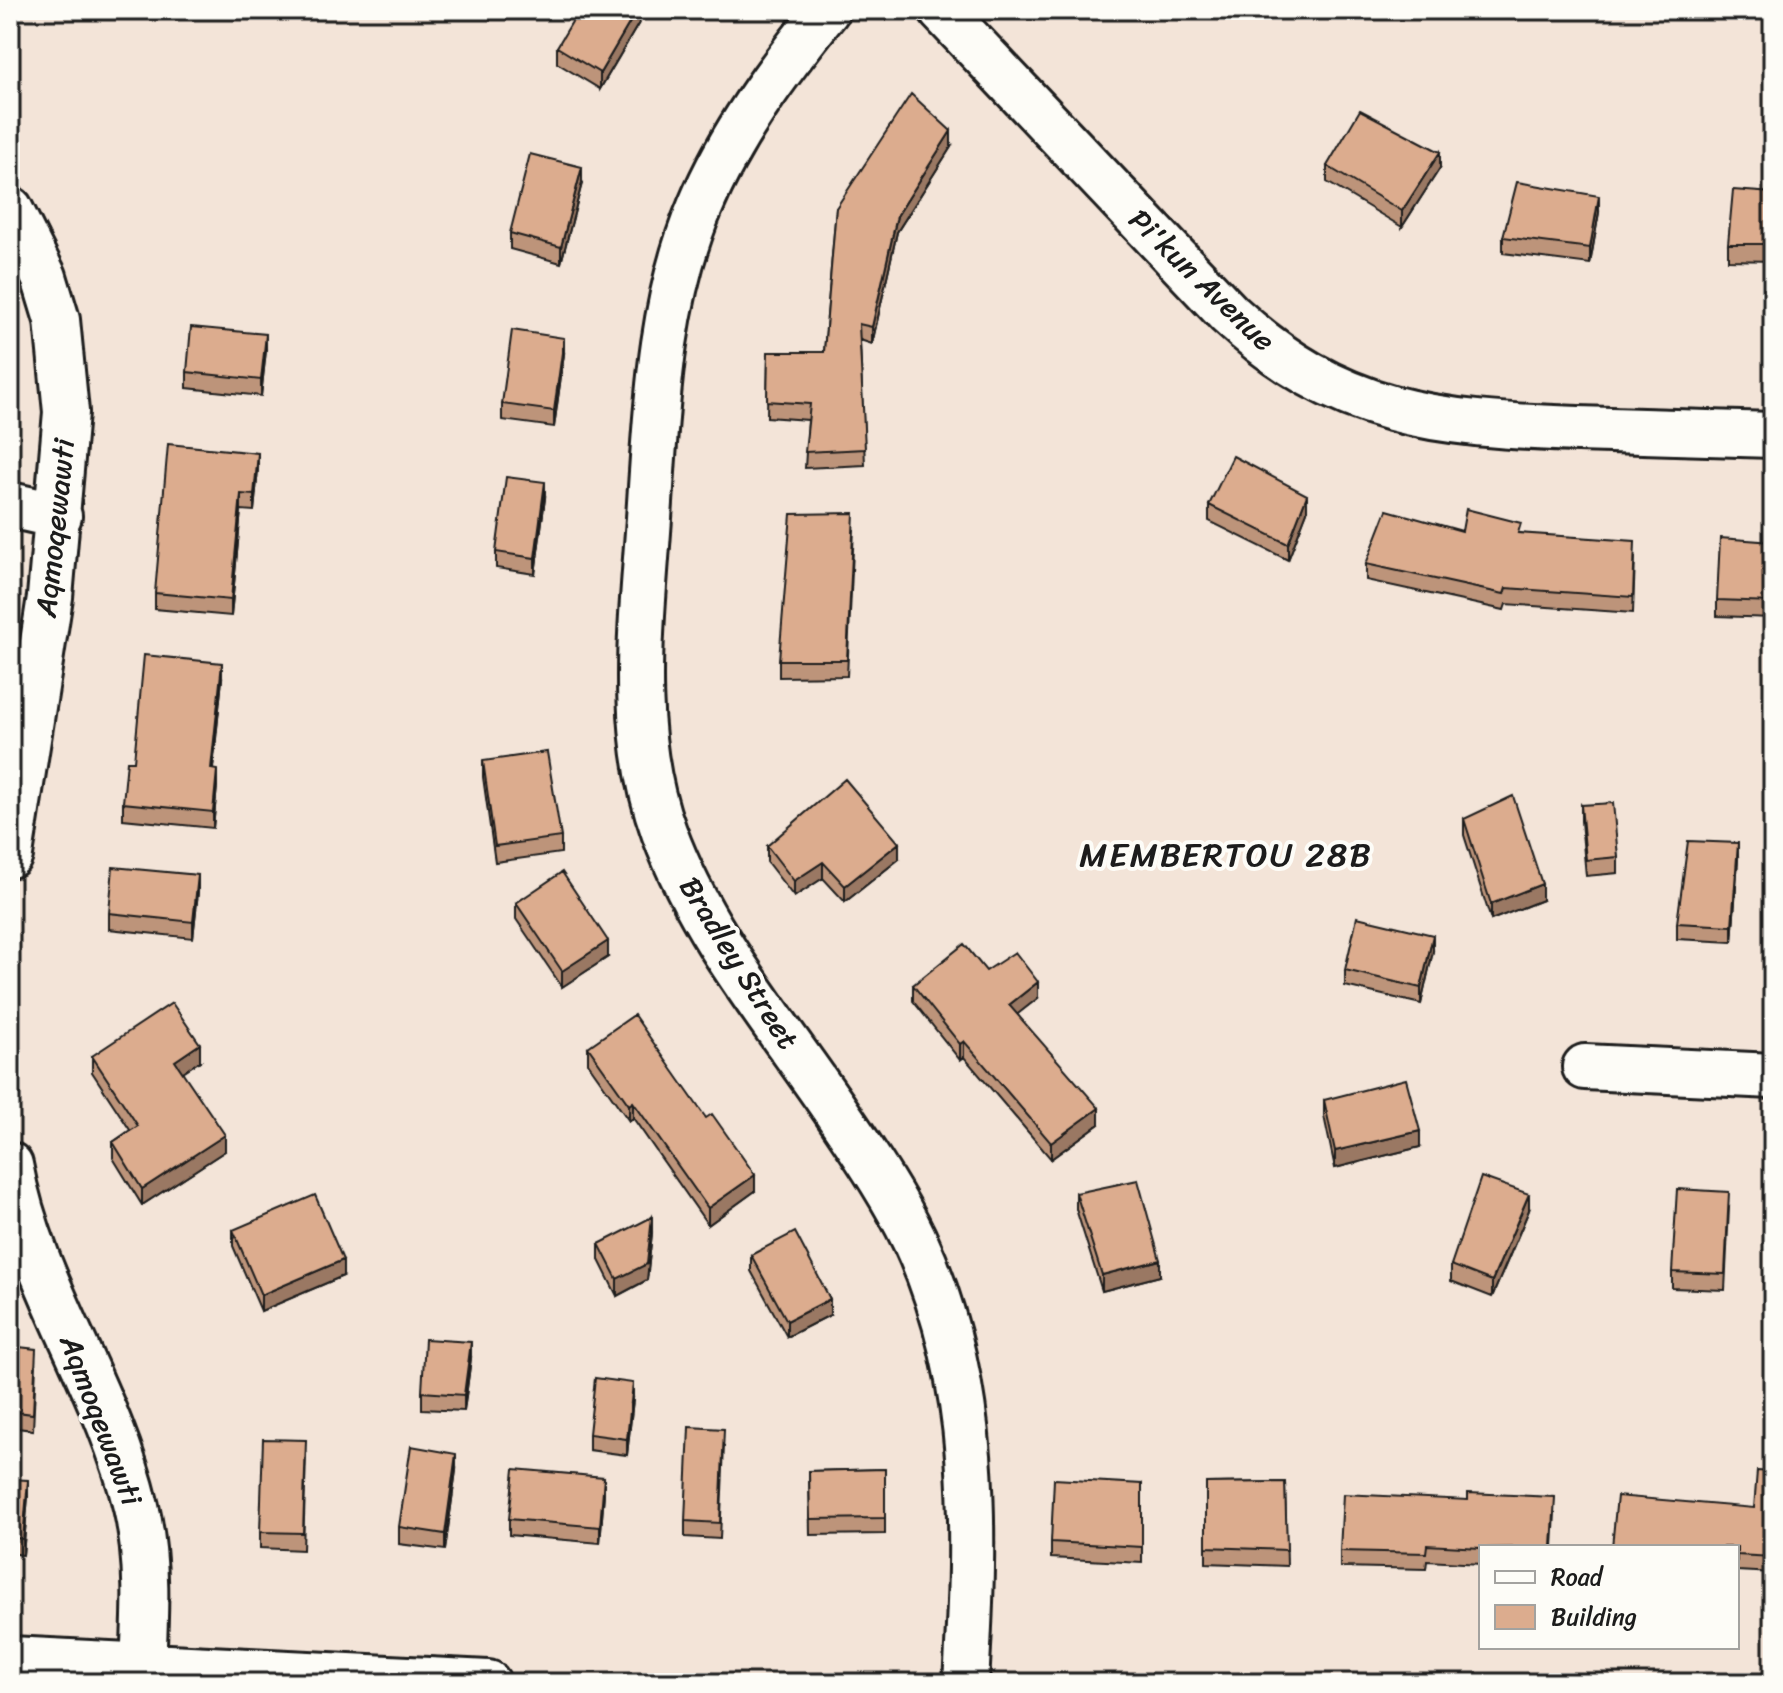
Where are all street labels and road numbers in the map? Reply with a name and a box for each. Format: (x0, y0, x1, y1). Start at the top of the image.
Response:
street label: Pi'kun Avenue (1115, 195, 1289, 365)
street label: Aqmoqewawti (19, 434, 91, 621)
street label: Bradley Street (664, 865, 814, 1061)
street label: Aqmoqewawti (43, 1326, 159, 1515)

